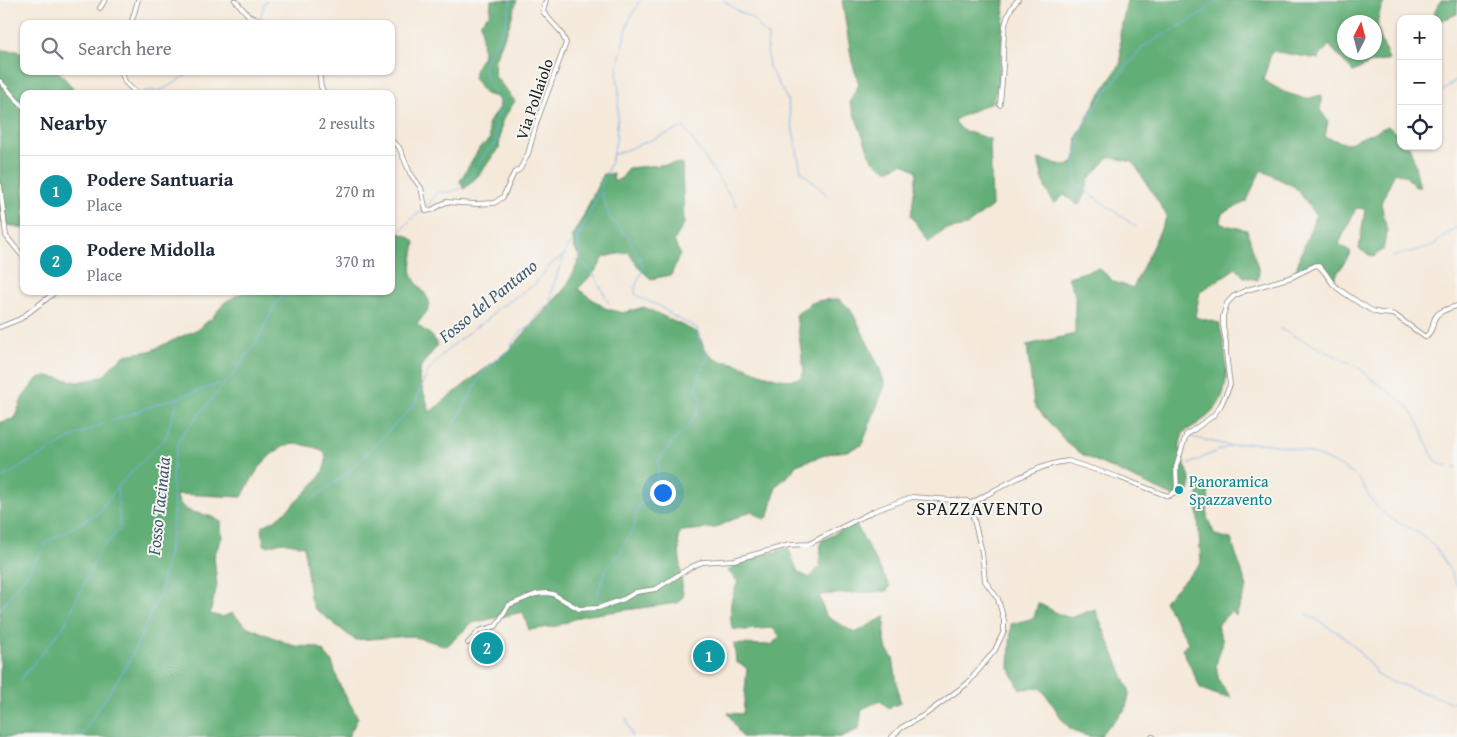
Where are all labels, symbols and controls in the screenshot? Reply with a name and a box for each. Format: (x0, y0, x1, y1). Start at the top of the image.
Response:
north arrow (1337, 15, 1382, 60)
map controls (1397, 15, 1442, 150)
button: + (1397, 15, 1442, 60)
search box (20, 20, 395, 75)
icon: search (38, 34, 66, 62)
text: Search here (78, 34, 172, 62)
street label: Via Pollaiolo (509, 55, 559, 143)
button: − (1397, 60, 1442, 105)
button: locate (1397, 105, 1442, 150)
text: Nearby (40, 107, 107, 138)
text: 2 results (318, 111, 375, 135)
text: Podere Santuaria (87, 165, 234, 193)
text: 1 (52, 179, 60, 203)
text: 270 m (335, 179, 375, 203)
text: Place (87, 193, 122, 217)
text: Podere Midolla (87, 235, 215, 263)
text: 2 (52, 249, 60, 273)
text: 370 m (335, 249, 375, 273)
water label: Fosso del Pantano (432, 252, 543, 350)
text: Place (87, 263, 122, 287)
water label: Fosso Tacinaia (140, 455, 177, 557)
place label: Panoramica Spazzavento (1189, 469, 1272, 511)
your location (650, 480, 676, 506)
marker: Panoramica Spazzavento (1173, 484, 1185, 496)
district label: SPAZZAVENTO (916, 494, 1044, 522)
pin: 2 (471, 629, 503, 667)
pin: 1 (693, 637, 725, 675)

